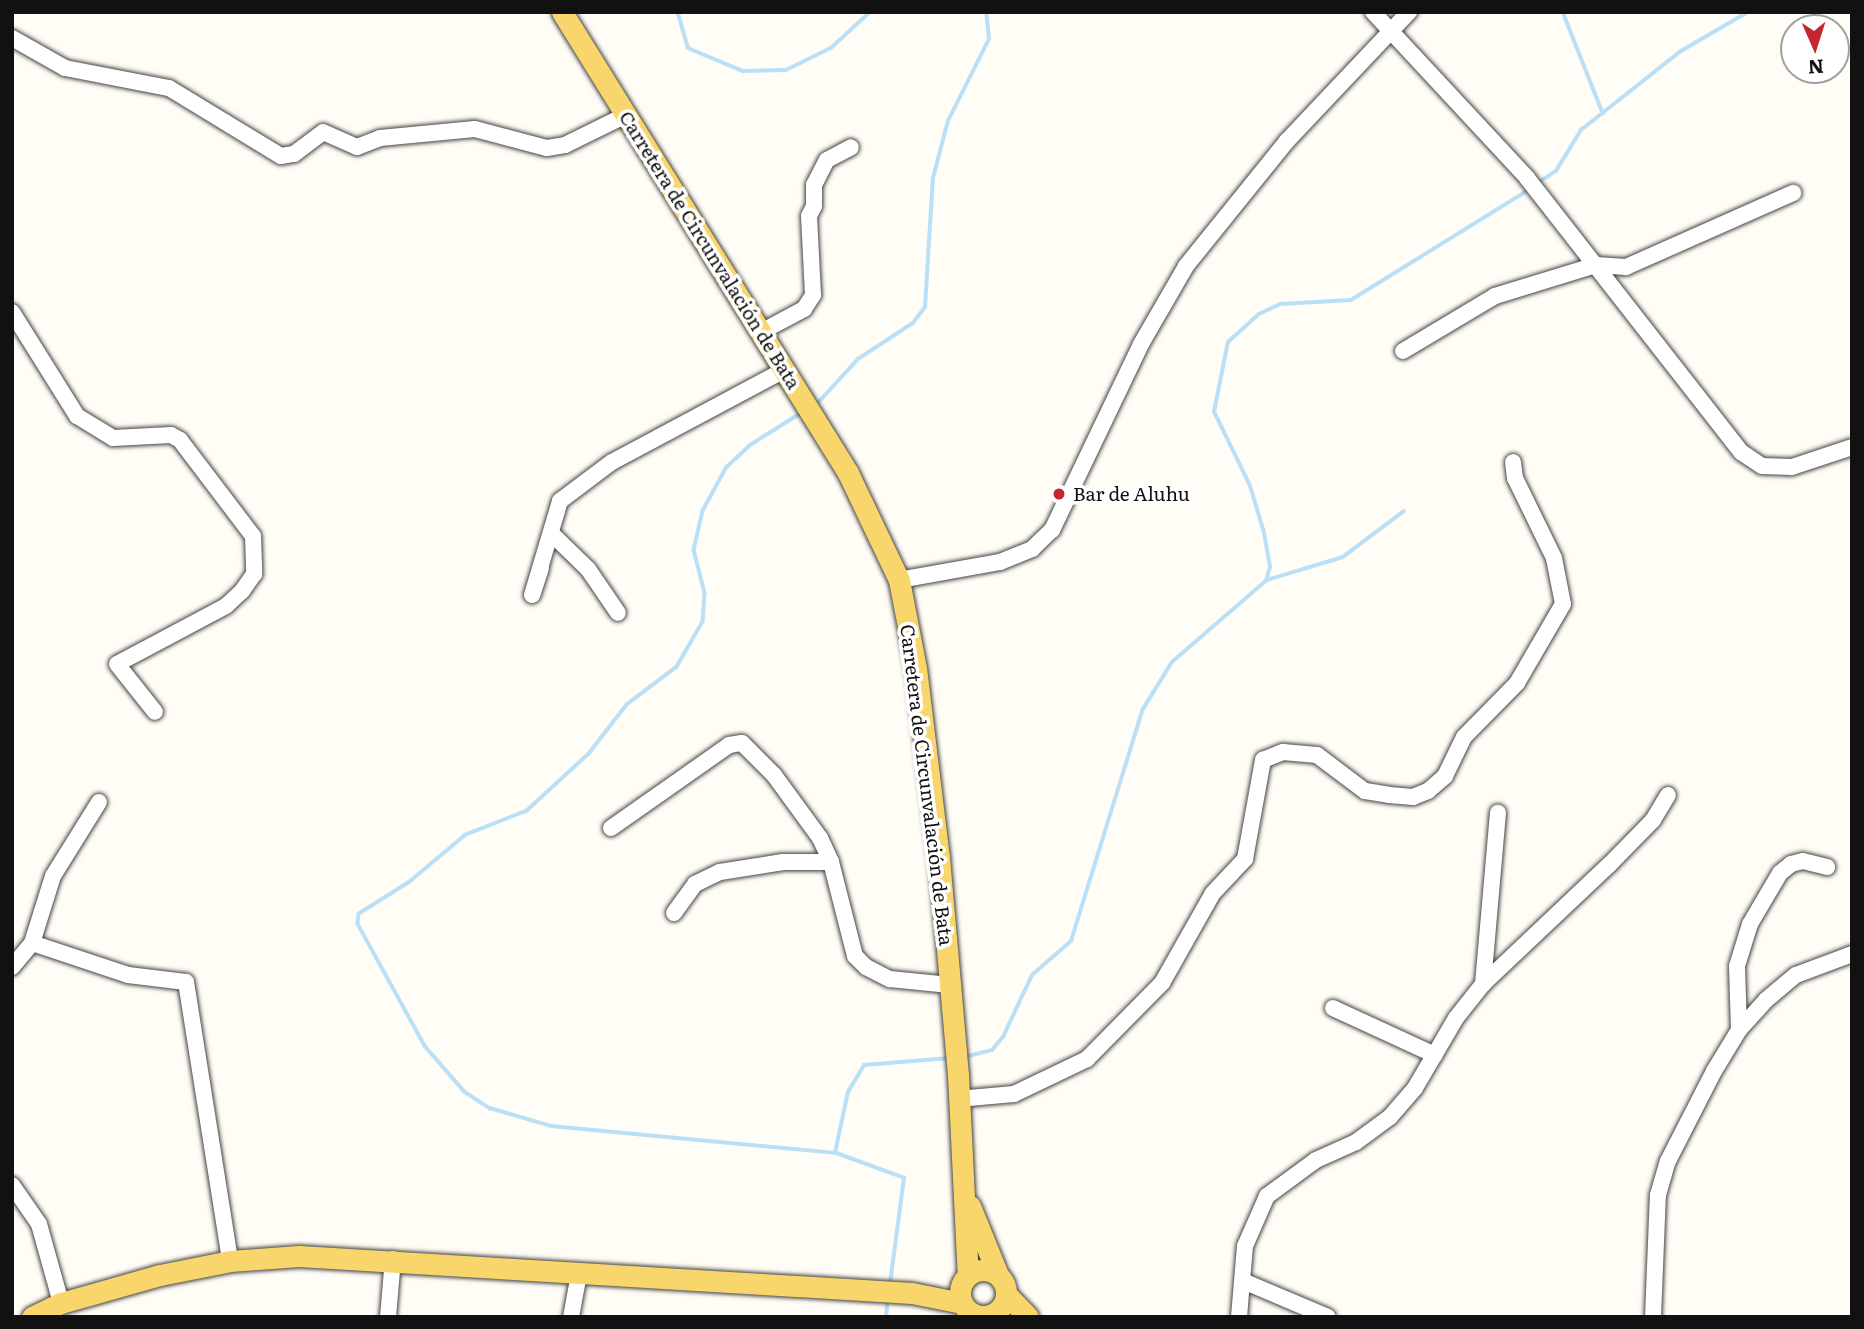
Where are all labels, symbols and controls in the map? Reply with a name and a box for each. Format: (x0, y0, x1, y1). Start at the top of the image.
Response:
north arrow (1780, 14, 1850, 84)
text: N (1807, 54, 1825, 82)
street label: Carretera de Circunvalación de Bata (615, 107, 805, 393)
place label: Bar de Aluhu (1073, 483, 1190, 505)
marker: Bar de Aluhu (1051, 486, 1067, 502)
street label: Carretera de Circunvalación de Bata (896, 623, 958, 947)

